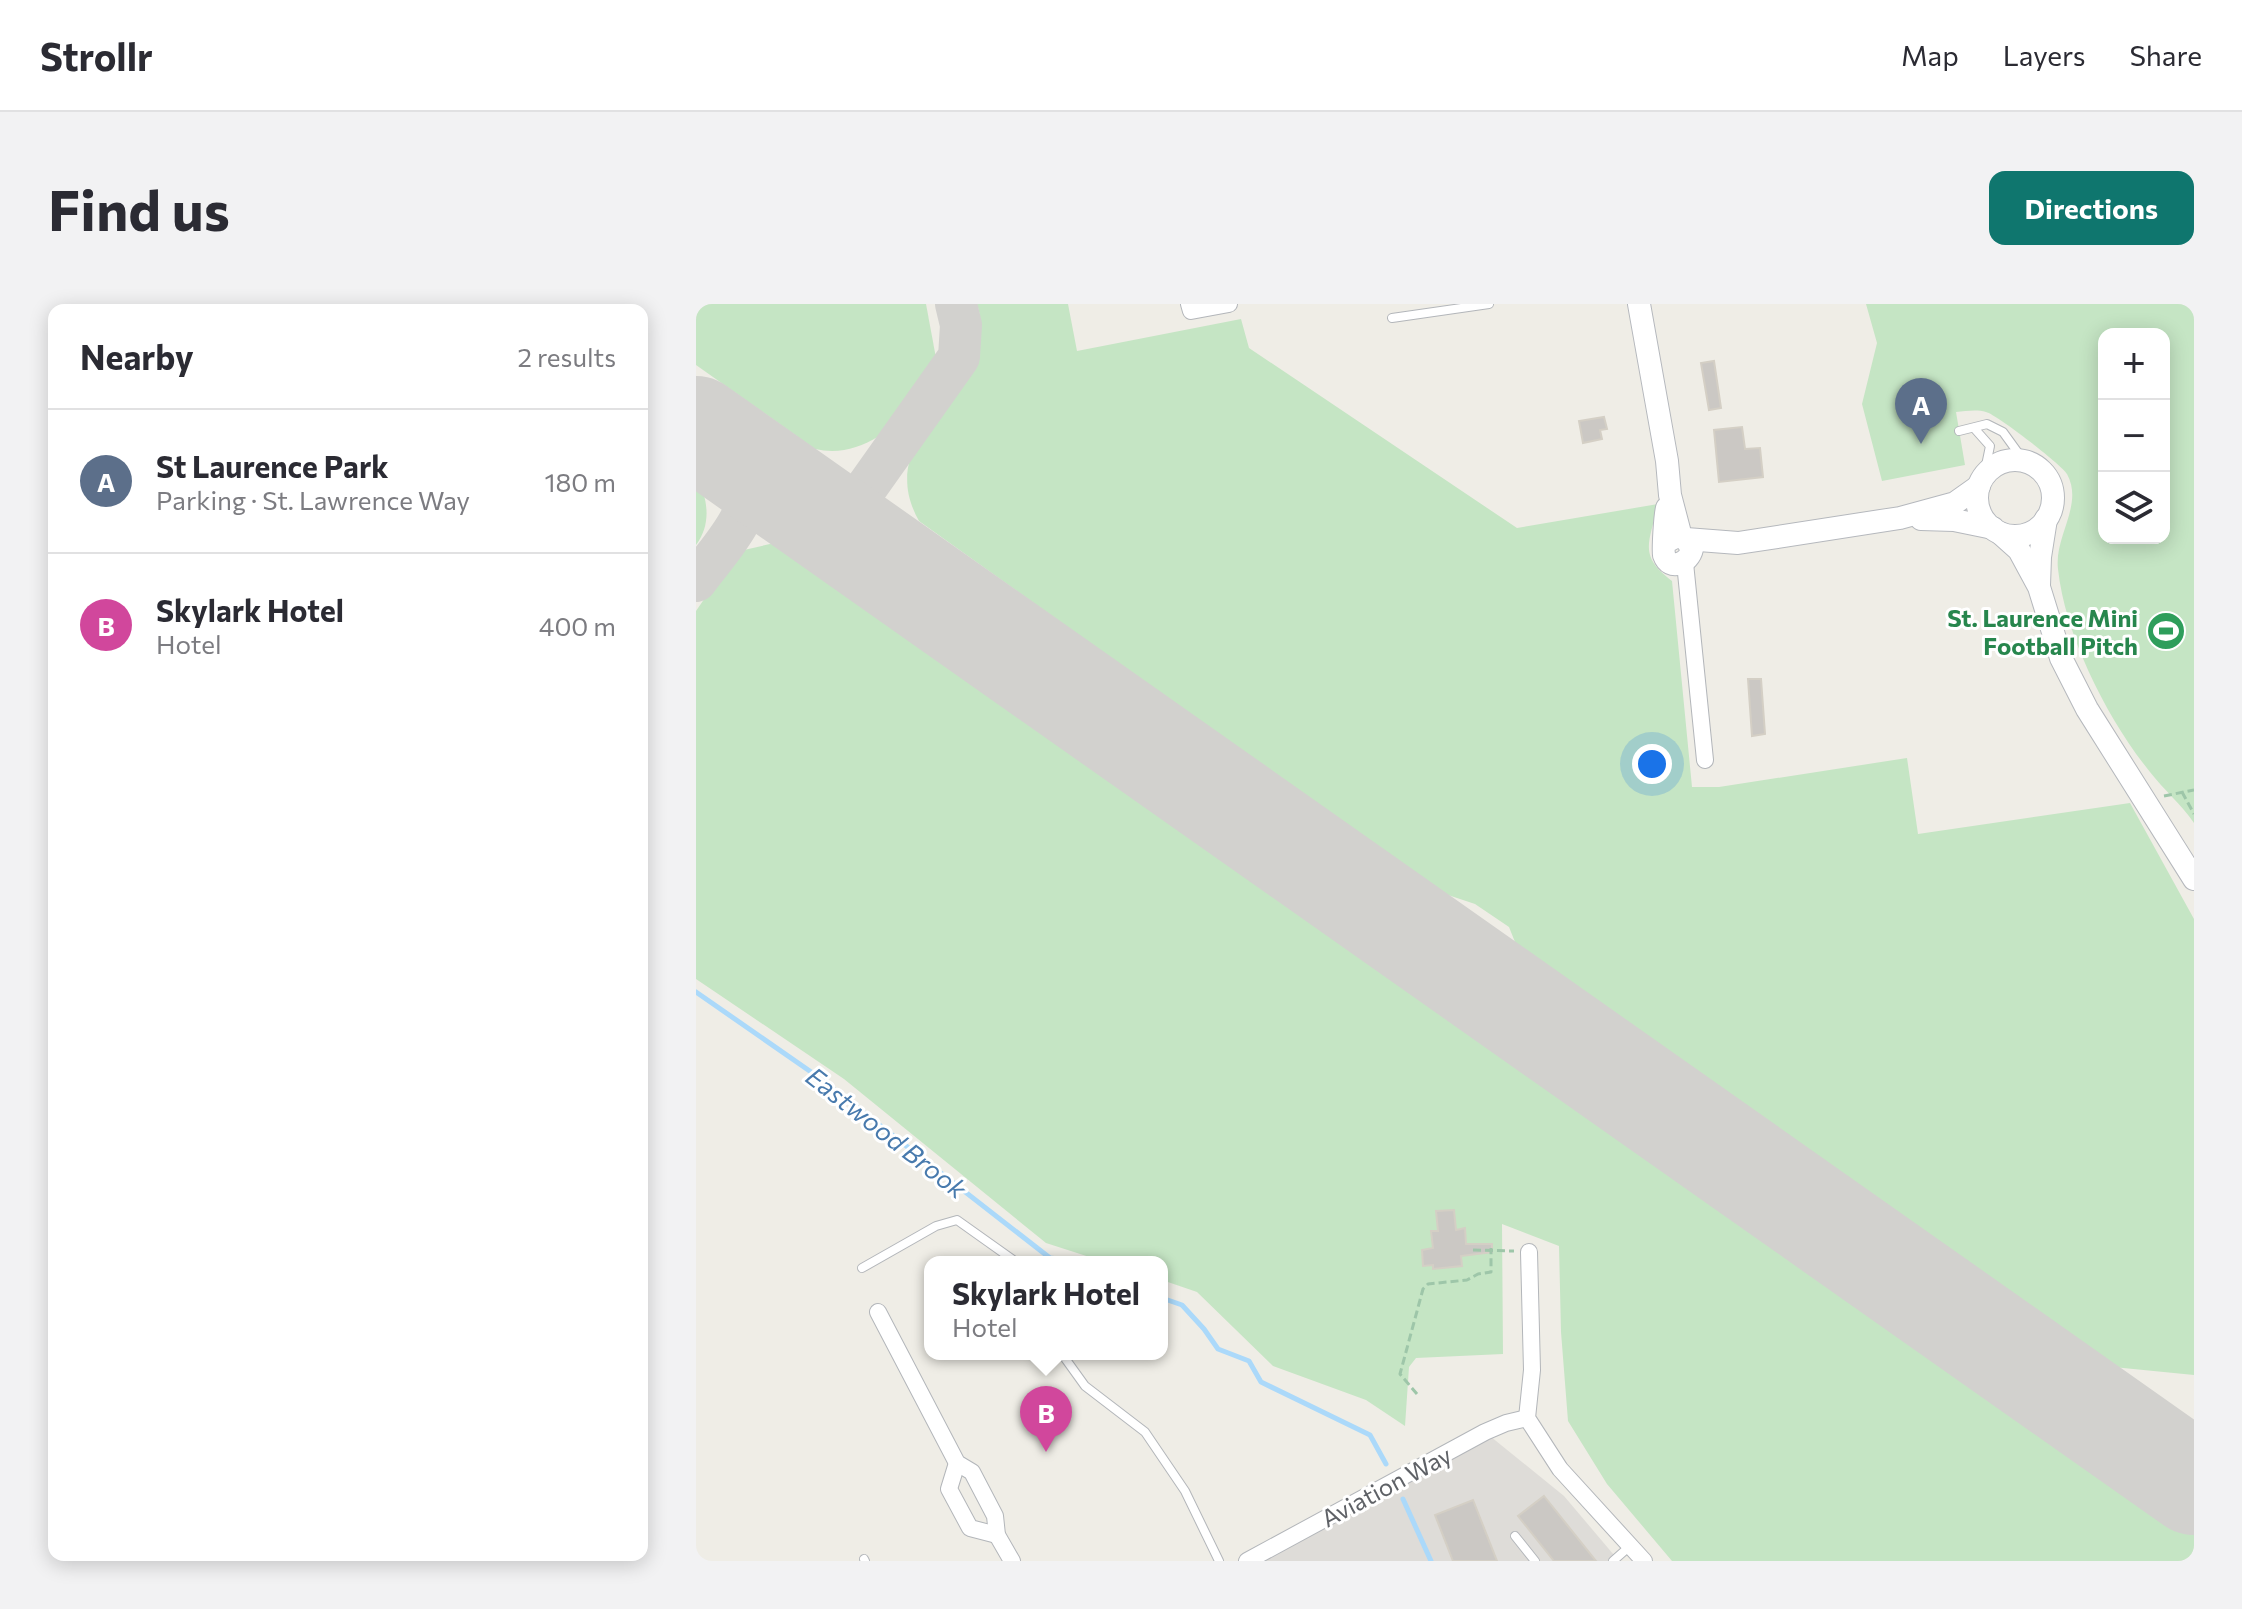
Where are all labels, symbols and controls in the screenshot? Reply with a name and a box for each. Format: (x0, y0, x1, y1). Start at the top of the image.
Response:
text: Strollr (40, 32, 153, 79)
text: Map (1901, 38, 1959, 72)
text: Layers (2003, 38, 2085, 72)
text: Share (2129, 38, 2202, 72)
button: Directions (1989, 171, 2194, 245)
text: Find us (48, 174, 230, 243)
map controls (2098, 328, 2170, 544)
button: + (2098, 328, 2170, 400)
text: Nearby (80, 335, 194, 377)
text: 2 results (518, 341, 616, 372)
pin: A (1895, 378, 1947, 444)
button: − (2098, 400, 2170, 472)
text: St Laurence Park (156, 447, 389, 484)
text: A (97, 466, 115, 497)
text: 180 m (544, 466, 616, 497)
button: layers (2098, 472, 2170, 544)
text: Parking · St. Lawrence Way (156, 484, 470, 515)
text: Skylark Hotel (156, 591, 344, 628)
place label: St. Laurence Mini Football Pitch (1947, 603, 2138, 660)
text: B (97, 610, 115, 641)
text: 400 m (539, 610, 616, 641)
sports icon: St. Laurence Mini Football Pitch (2145, 610, 2187, 652)
text: Hotel (156, 628, 222, 659)
your location (1632, 744, 1672, 784)
water label: Eastwood Brook (801, 1060, 974, 1205)
popup (924, 1256, 1168, 1360)
text: Skylark Hotel (952, 1274, 1140, 1311)
text: Hotel (952, 1311, 1018, 1342)
pin: B (1020, 1386, 1072, 1452)
street label: Aviation Way (1316, 1440, 1456, 1532)

